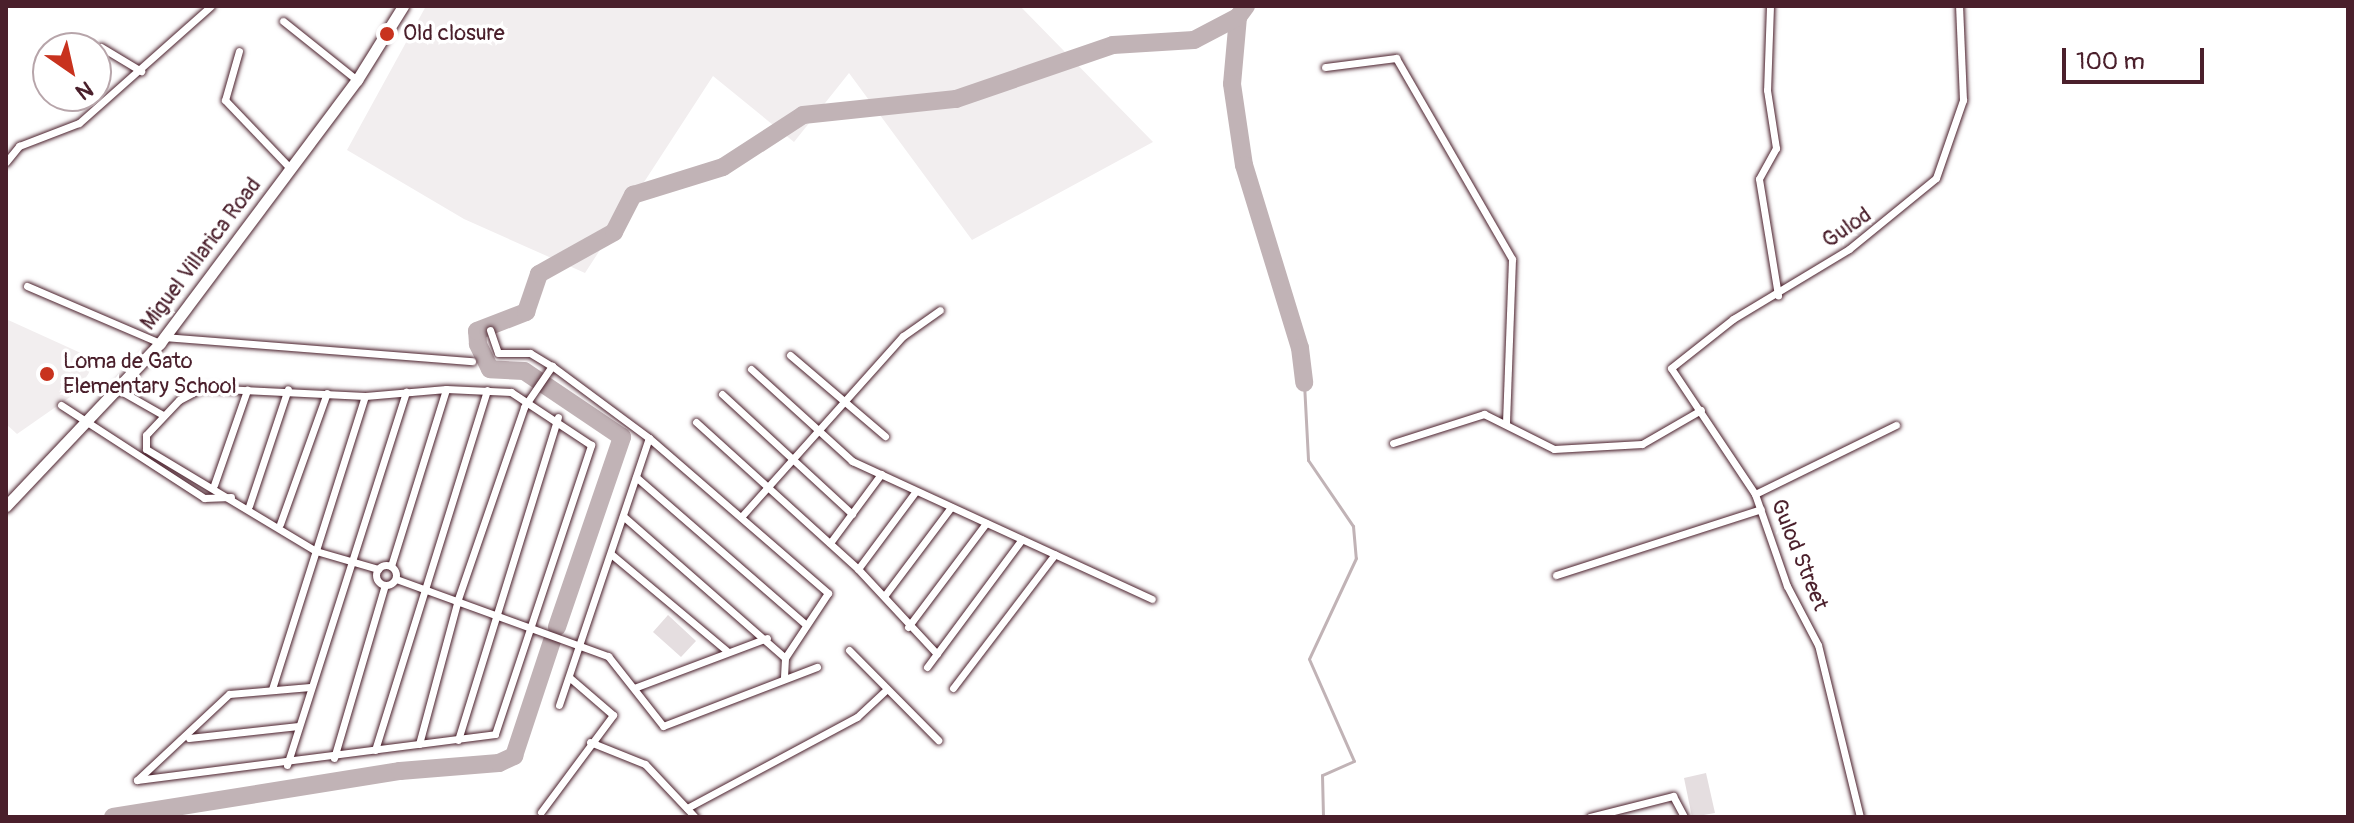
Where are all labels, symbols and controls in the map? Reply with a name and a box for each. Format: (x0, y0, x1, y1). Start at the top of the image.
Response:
place label: Old closure (403, 21, 505, 47)
marker: Old closure (378, 25, 396, 43)
north arrow (32, 32, 112, 112)
scale bar (2066, 32, 2208, 82)
text: 100 m (2076, 47, 2145, 76)
text: N (70, 74, 98, 106)
street label: Miguel Villarica Road (135, 173, 267, 335)
street label: Gulod (1818, 202, 1876, 254)
place label: Loma de Gato Elementary School (63, 348, 237, 400)
marker: Loma de Gato Elementary School (38, 365, 56, 383)
street label: Gulod Street (1765, 495, 1833, 615)

